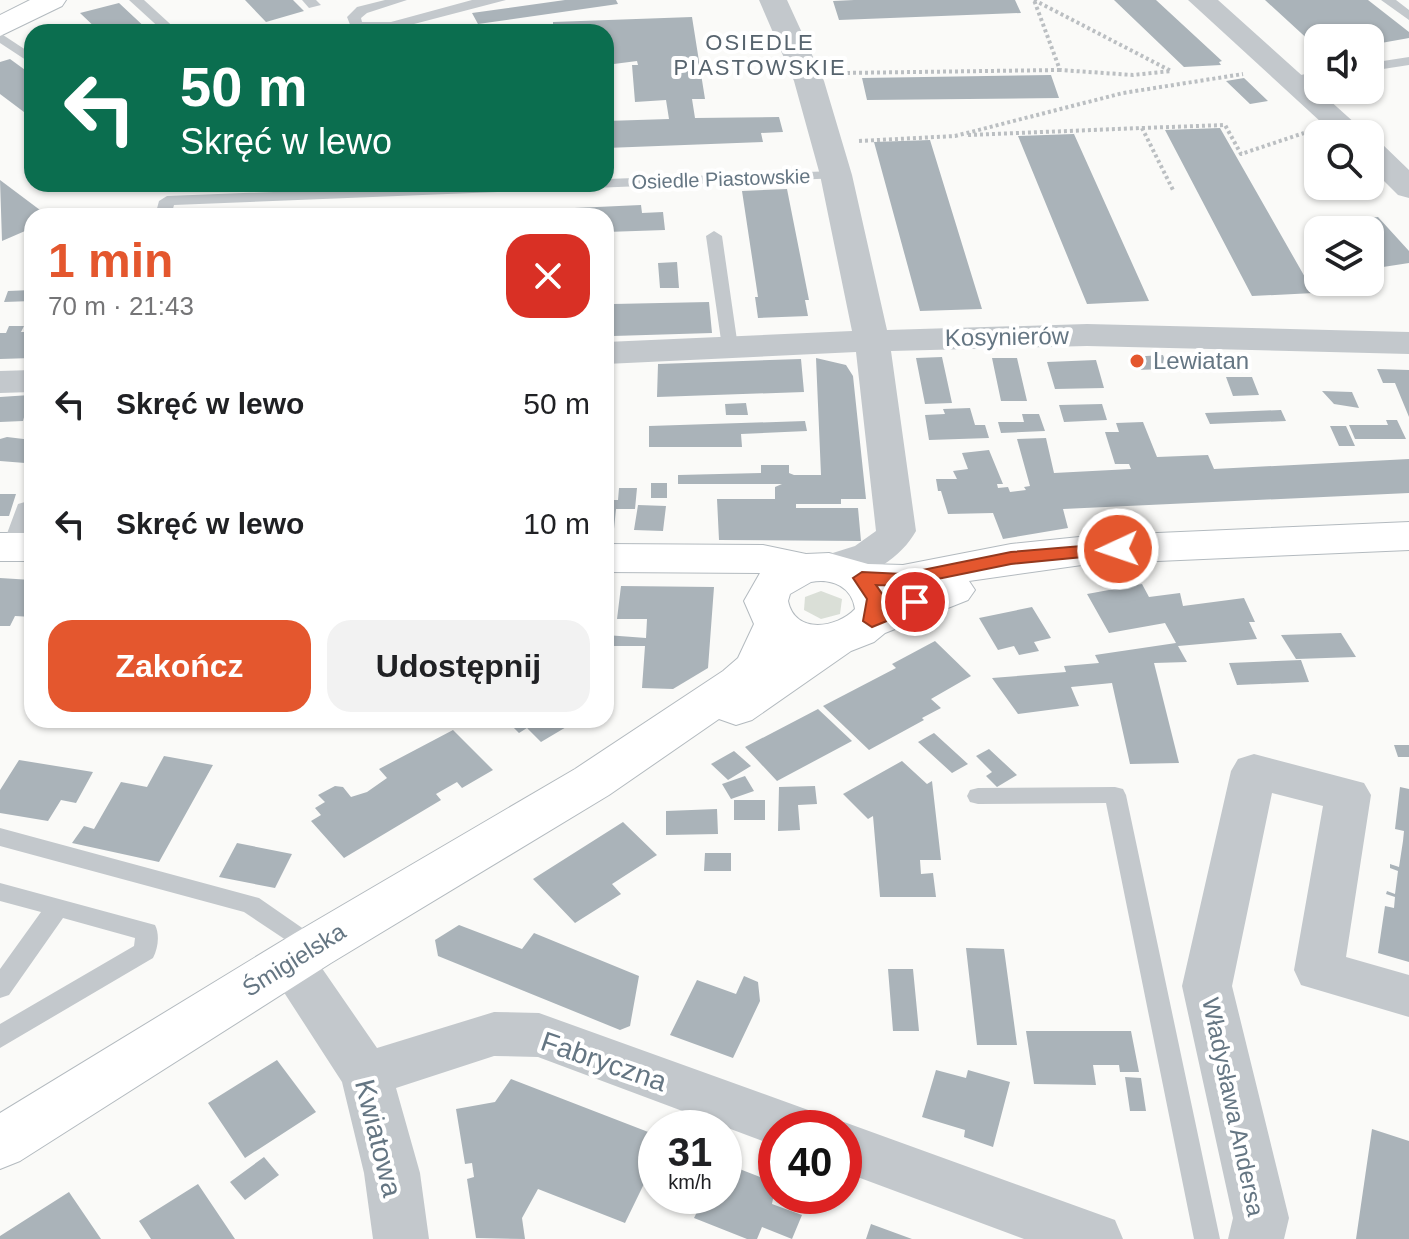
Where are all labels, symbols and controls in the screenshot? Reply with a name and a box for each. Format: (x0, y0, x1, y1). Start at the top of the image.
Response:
map controls (1304, 24, 1384, 296)
button: sound (1304, 24, 1384, 104)
district label: OSIEDLE PIASTOWSKIE (673, 30, 847, 80)
text: 50 m (180, 55, 308, 118)
icon: left (48, 56, 152, 160)
button: search (1304, 120, 1384, 200)
text: Skręć w lewo (180, 121, 392, 162)
street label: Osiedle Piastowskie (631, 165, 811, 193)
button: layers (1304, 216, 1384, 296)
text: 1 min (48, 234, 173, 287)
button: close (506, 234, 590, 318)
text: 70 m · 21:43 (48, 291, 194, 321)
street label: Kosynierów (945, 322, 1070, 351)
place label: Lewiatan (1153, 347, 1249, 374)
marker: Lewiatan (1128, 352, 1146, 370)
icon: left (48, 382, 92, 426)
text: Skręć w lewo (116, 387, 304, 420)
text: 50 m (523, 387, 590, 420)
icon: left (48, 502, 92, 546)
text: Skręć w lewo (116, 507, 304, 540)
text: 10 m (523, 507, 590, 540)
position arrow (1076, 507, 1160, 591)
pin (881, 568, 949, 636)
icon: arrive (893, 580, 937, 624)
button: Zakończ (48, 620, 311, 712)
button: Udostępnij (327, 620, 590, 712)
street label: Śmigielska (237, 917, 351, 1002)
street label: Władysława Andersa (1197, 995, 1270, 1219)
street label: Fabryczna (537, 1026, 671, 1098)
street label: Kwiatowa (349, 1076, 408, 1200)
speed limit sign: 40 (758, 1110, 862, 1214)
text: 31 (668, 1130, 712, 1174)
text: km/h (668, 1171, 712, 1193)

